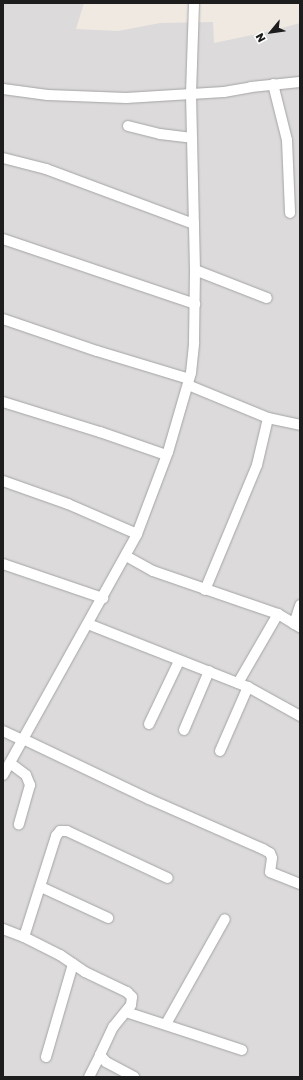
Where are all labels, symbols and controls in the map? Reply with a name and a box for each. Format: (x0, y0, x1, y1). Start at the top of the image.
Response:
north arrow (251, 12, 291, 52)
text: N (252, 31, 268, 45)

